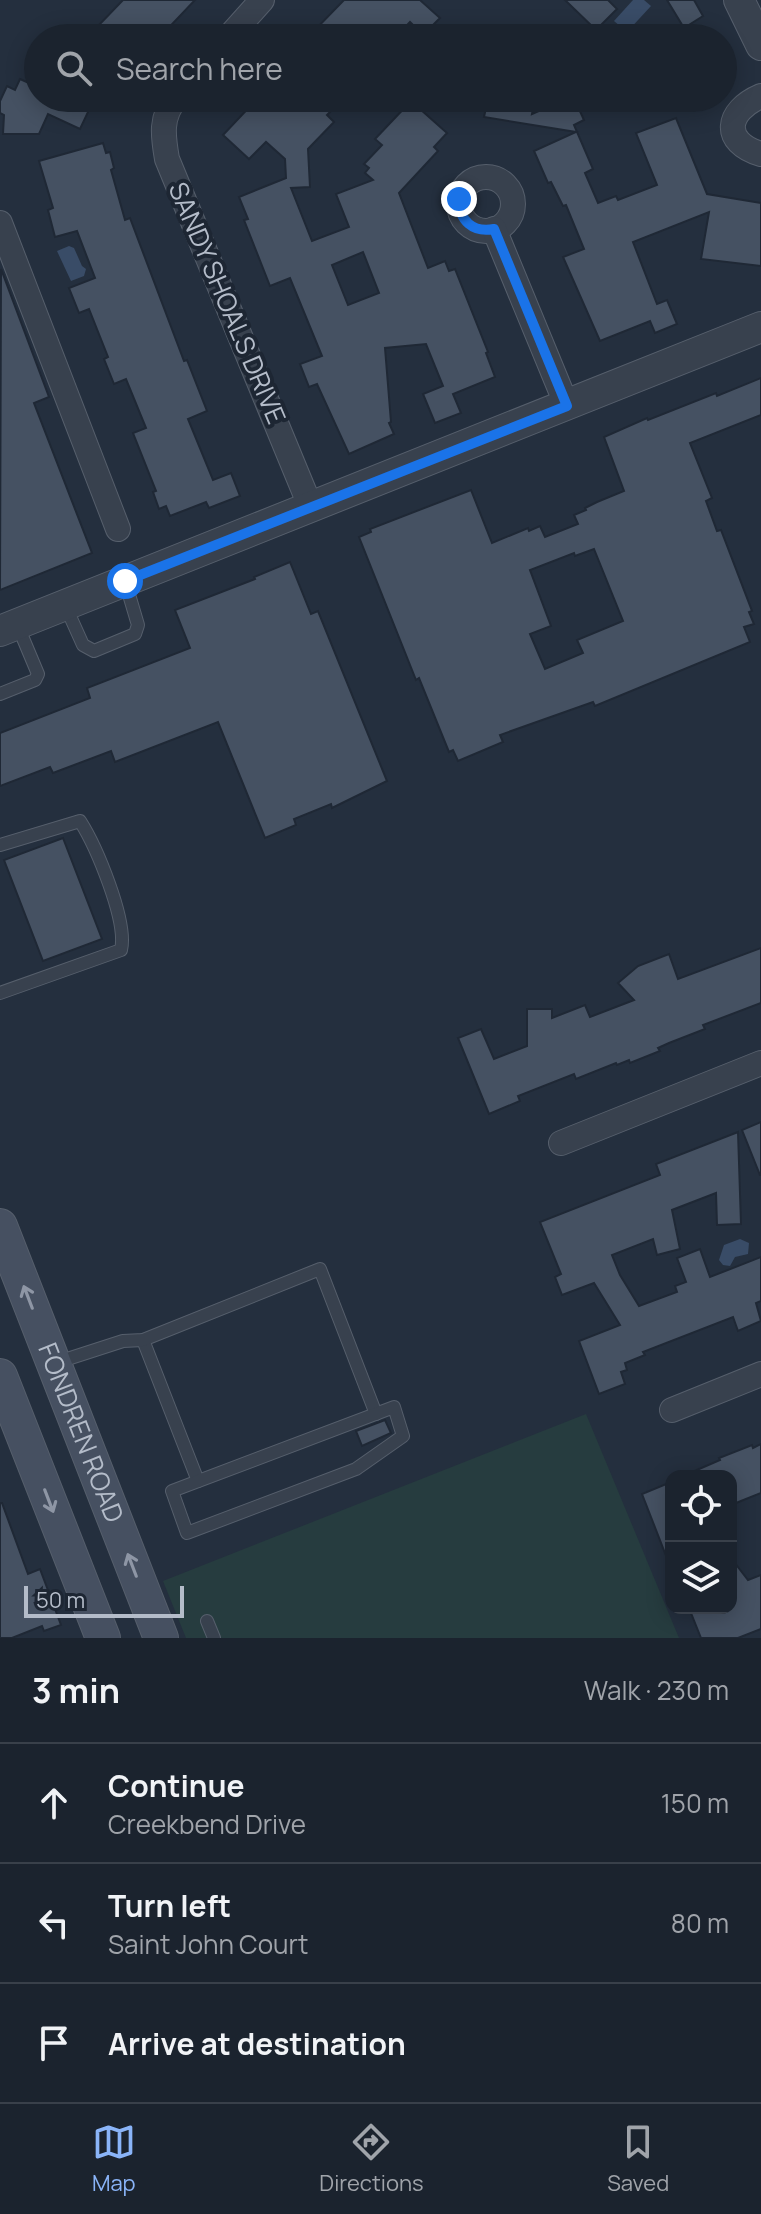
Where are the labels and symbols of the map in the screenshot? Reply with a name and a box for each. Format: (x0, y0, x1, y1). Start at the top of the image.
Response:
street label: SANDY SHOALS DRIVE (161, 176, 295, 429)
route end (441, 181, 477, 217)
route start (107, 563, 143, 599)
one-way arrow (19, 1285, 34, 1310)
street label: FONDREN ROAD (30, 1337, 133, 1527)
one-way arrow (43, 1488, 57, 1513)
one-way arrow (124, 1553, 138, 1578)
scale bar (24, 1582, 184, 1618)

